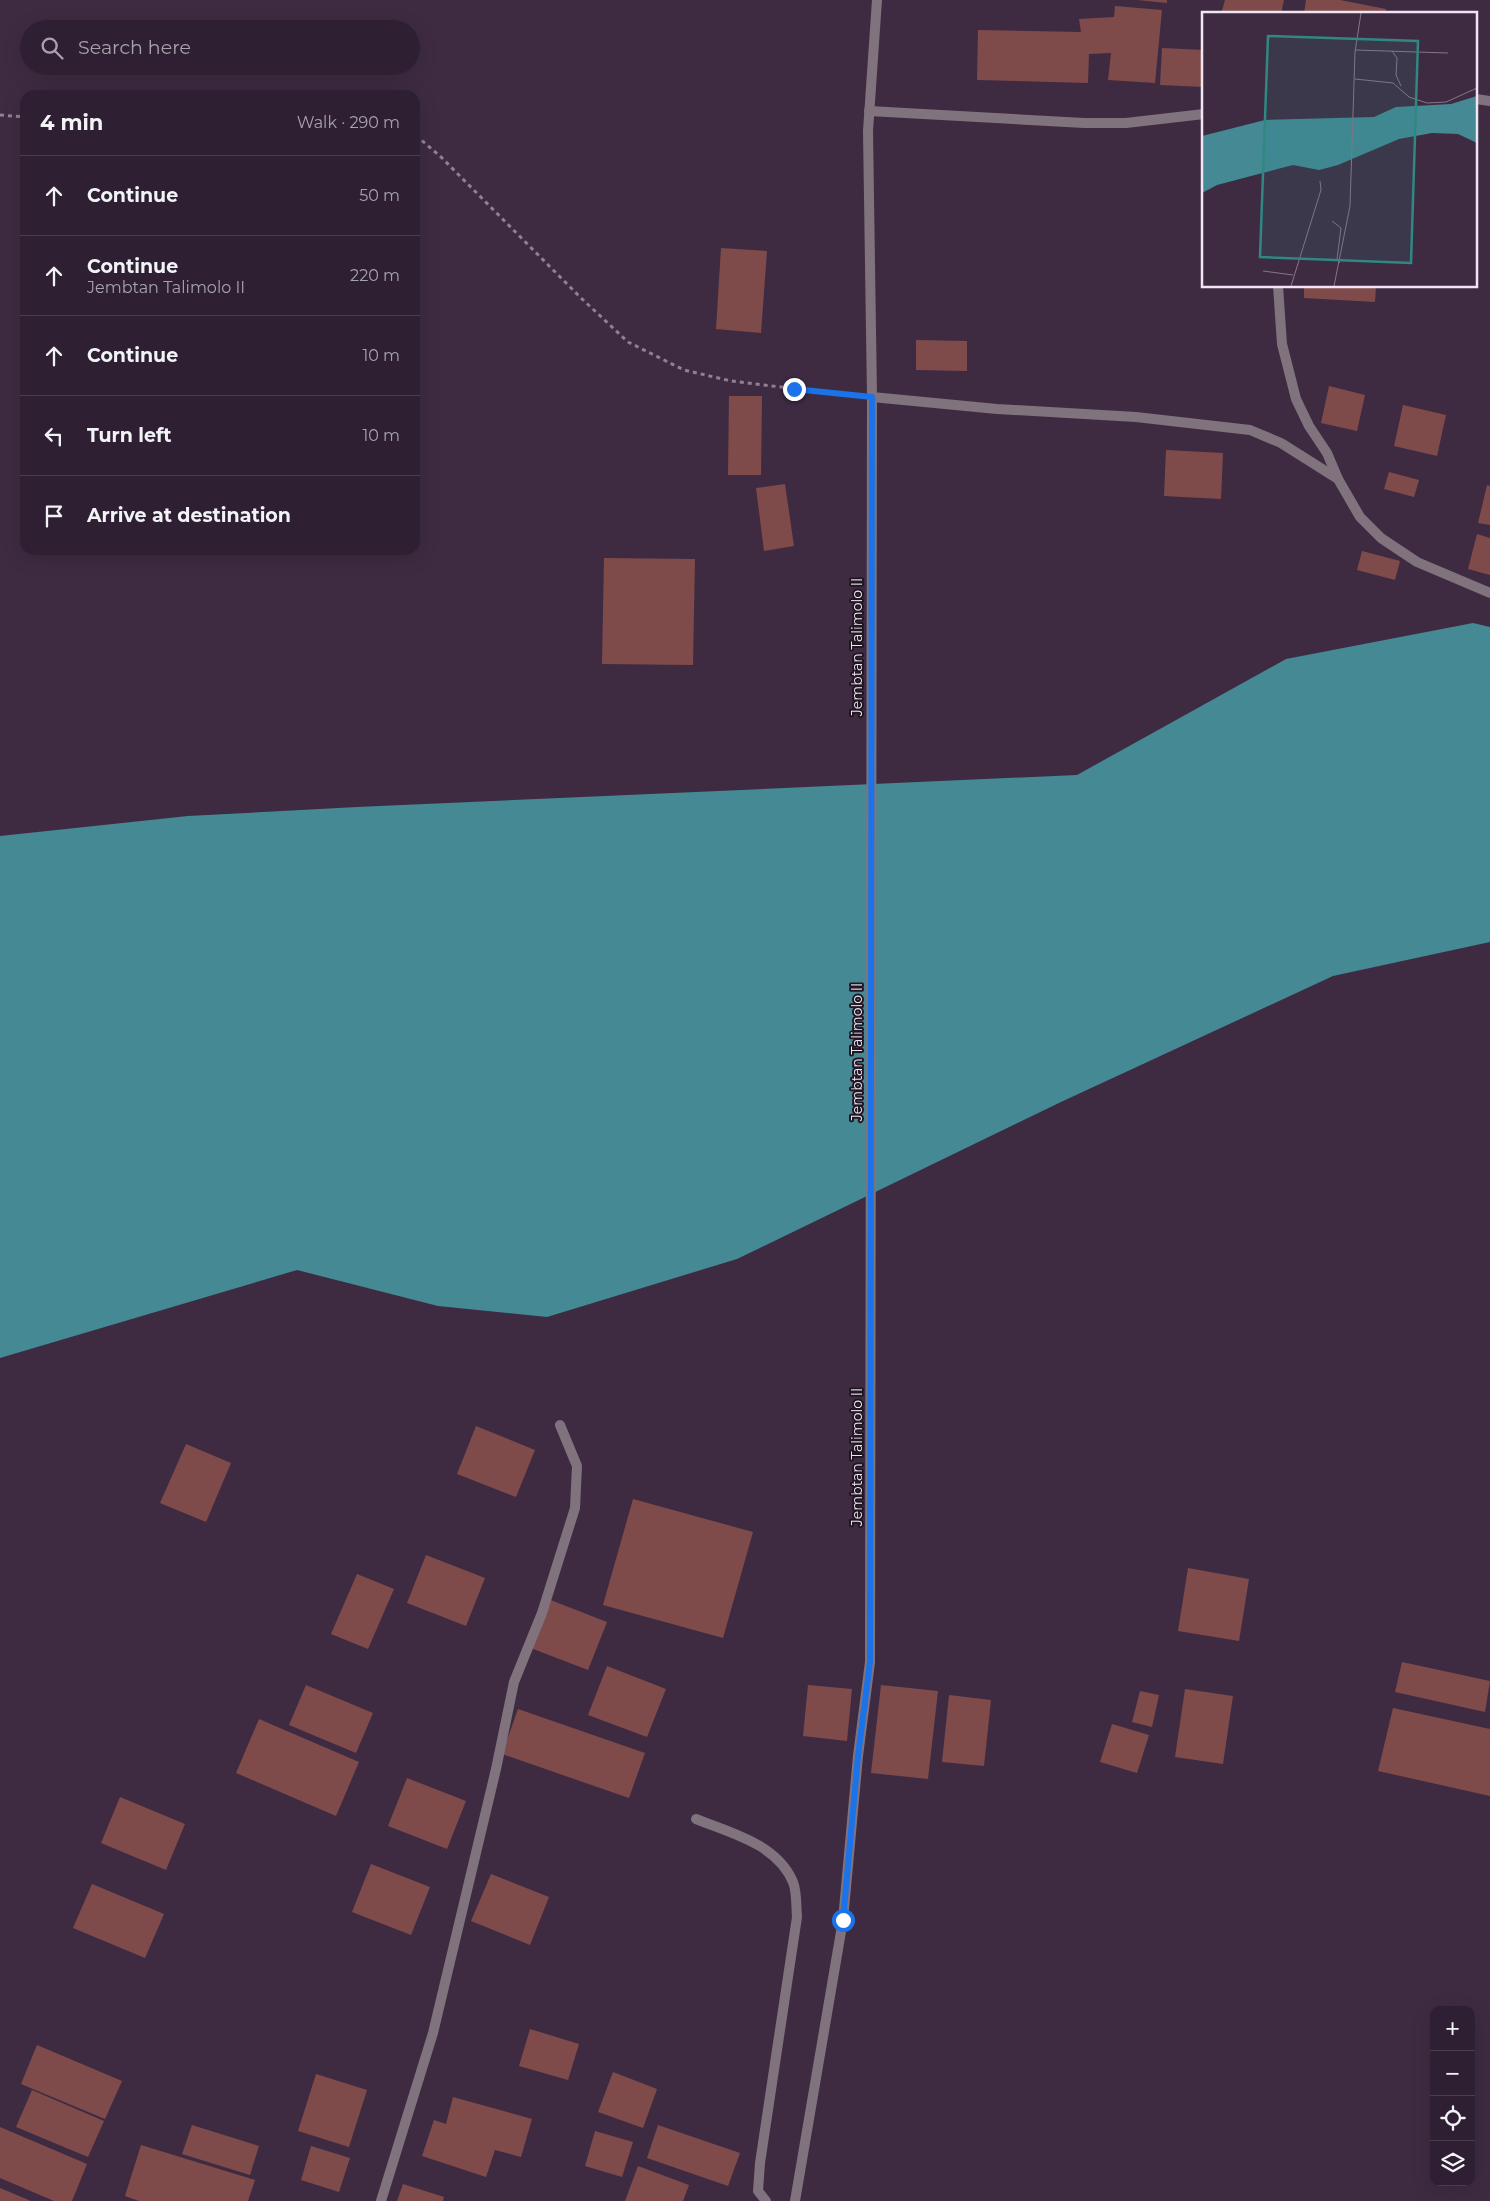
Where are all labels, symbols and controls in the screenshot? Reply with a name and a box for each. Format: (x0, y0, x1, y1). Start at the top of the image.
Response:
inset map (1202, 12, 1478, 288)
search box (20, 20, 420, 75)
icon: search (38, 34, 66, 62)
text: Search here (78, 36, 191, 59)
text: 4 min (40, 110, 103, 135)
text: Walk · 290 m (297, 113, 400, 132)
icon: ahead (40, 182, 68, 210)
text: Continue (87, 184, 178, 207)
text: 50 m (359, 186, 400, 205)
text: Continue (87, 255, 178, 278)
icon: ahead (40, 262, 68, 290)
text: 220 m (350, 266, 400, 285)
text: Jembtan Talimolo II (87, 278, 245, 297)
icon: ahead (40, 342, 68, 370)
text: Continue (87, 344, 178, 367)
text: 10 m (362, 346, 400, 365)
route end (783, 378, 806, 401)
icon: left (40, 422, 68, 450)
text: Turn left (87, 424, 172, 447)
text: 10 m (362, 426, 400, 445)
icon: arrive (40, 502, 68, 530)
text: Arrive at destination (87, 504, 291, 527)
street label: Jembtan Talimolo II (848, 578, 866, 717)
street label: Jembtan Talimolo II (848, 983, 866, 1122)
street label: Jembtan Talimolo II (848, 1388, 866, 1527)
route start (832, 1909, 855, 1932)
map controls (1430, 2006, 1475, 2186)
button: + (1430, 2006, 1475, 2051)
button: − (1430, 2051, 1475, 2096)
button: locate (1430, 2096, 1475, 2141)
button: layers (1430, 2141, 1475, 2186)

